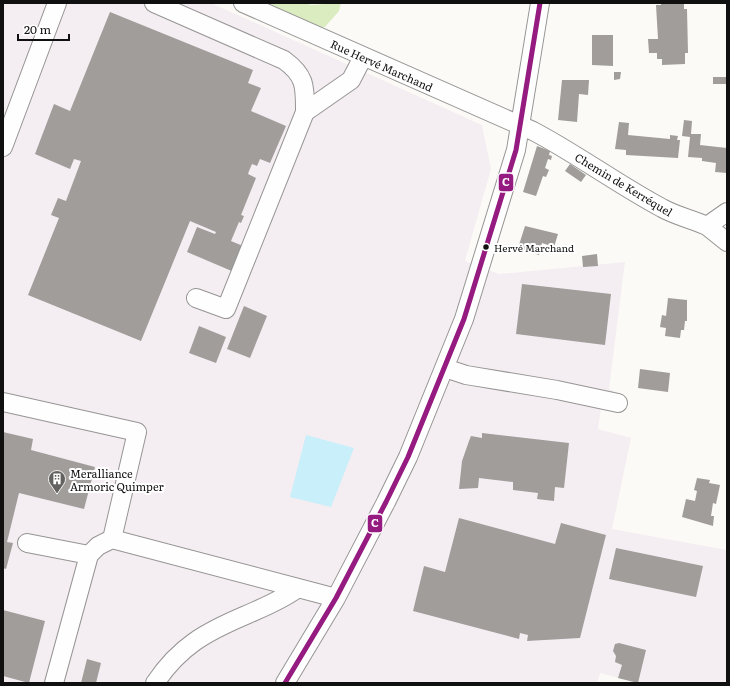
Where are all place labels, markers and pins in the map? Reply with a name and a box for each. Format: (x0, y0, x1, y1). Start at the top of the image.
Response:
place label: Hervé Marchand (494, 240, 574, 255)
marker: Hervé Marchand (481, 242, 491, 252)
place label: Meralliance Armoric Quimper (70, 465, 165, 494)
building icon: Meralliance Armoric Quimper (47, 469, 67, 494)

